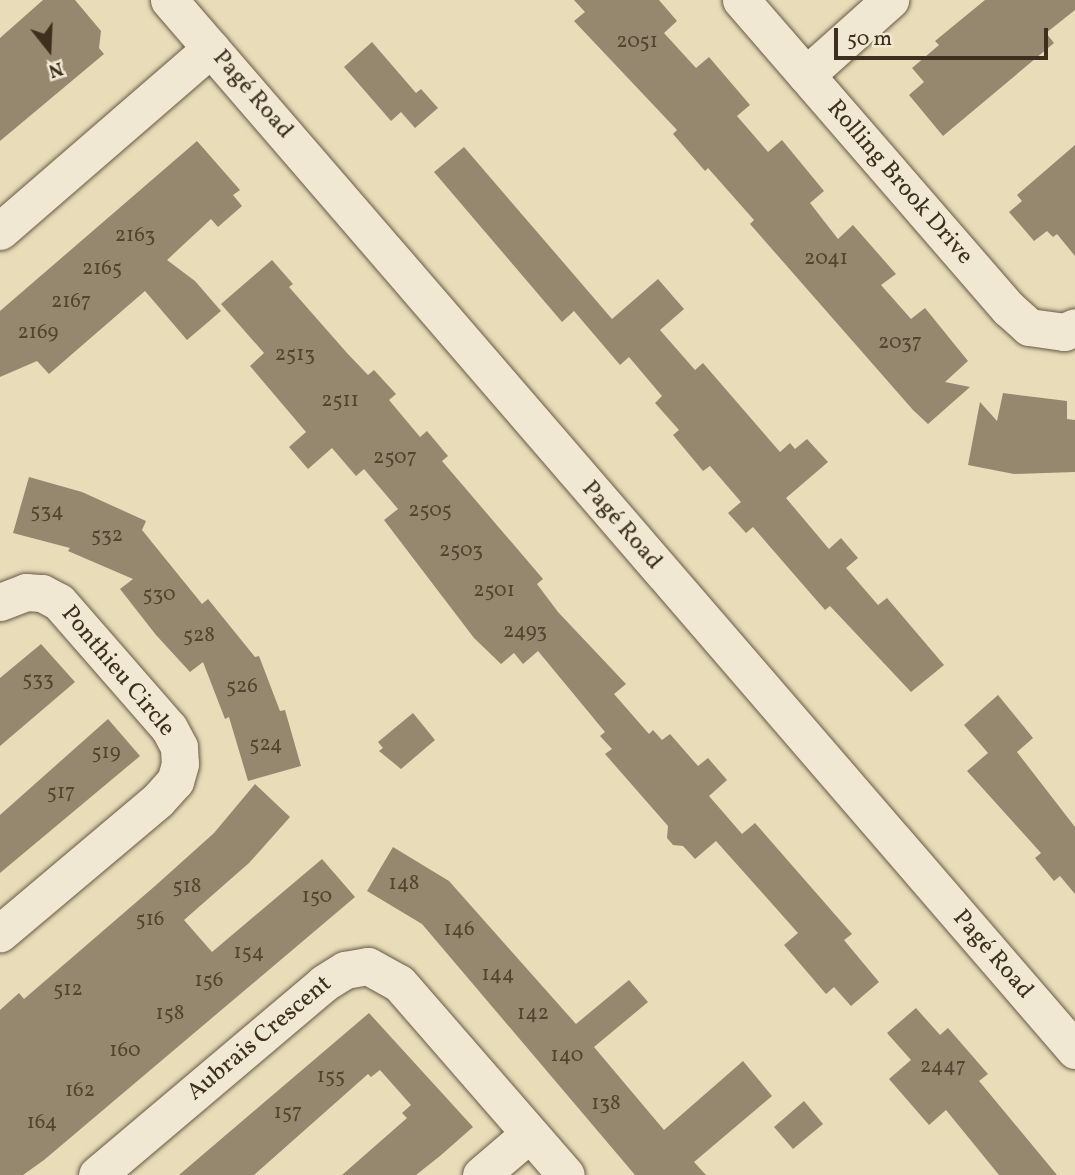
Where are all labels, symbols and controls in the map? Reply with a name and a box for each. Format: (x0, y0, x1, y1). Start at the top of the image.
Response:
north arrow (14, 14, 84, 84)
scale bar (837, 14, 1050, 58)
text: 50 m (847, 25, 892, 54)
house number: 2051 (616, 29, 658, 55)
street label: Pagé Road (206, 45, 298, 145)
text: N (45, 54, 66, 83)
street label: Rolling Brook Drive (820, 95, 978, 271)
house number: 2163 (115, 223, 155, 249)
house number: 2041 (804, 246, 848, 272)
house number: 2165 (82, 256, 122, 282)
house number: 2167 (51, 289, 91, 315)
house number: 2169 (18, 320, 58, 346)
house number: 2037 (878, 330, 922, 356)
house number: 2513 (275, 342, 315, 368)
house number: 2511 (321, 388, 359, 414)
house number: 2507 (373, 445, 417, 471)
street label: Pagé Road (575, 476, 667, 576)
house number: 2505 (408, 498, 452, 524)
house number: 534 (30, 499, 64, 525)
house number: 532 (91, 523, 123, 549)
house number: 2503 (439, 538, 483, 564)
house number: 2501 (473, 578, 515, 604)
house number: 530 (142, 582, 176, 608)
street label: Ponthieu Circle (54, 601, 180, 743)
house number: 2493 (503, 619, 547, 645)
house number: 528 (183, 623, 215, 649)
house number: 533 (22, 667, 54, 693)
house number: 526 (226, 674, 258, 700)
house number: 524 (249, 732, 283, 758)
house number: 519 (91, 740, 121, 766)
house number: 517 (47, 780, 75, 806)
house number: 148 (389, 871, 419, 897)
house number: 518 (173, 874, 201, 900)
house number: 150 (302, 884, 332, 910)
street label: Pagé Road (946, 905, 1038, 1005)
house number: 516 (136, 907, 164, 933)
house number: 146 (443, 917, 475, 943)
house number: 154 (234, 940, 264, 966)
house number: 144 (481, 962, 515, 988)
house number: 156 (195, 968, 223, 994)
street label: Aubrais Crescent (182, 970, 338, 1108)
house number: 512 (53, 977, 83, 1003)
house number: 158 (156, 1001, 184, 1027)
house number: 142 (517, 1001, 549, 1027)
house number: 160 (109, 1038, 141, 1064)
house number: 140 (551, 1043, 583, 1069)
house number: 2447 (920, 1054, 966, 1080)
house number: 155 (317, 1064, 345, 1090)
house number: 162 (65, 1078, 95, 1104)
house number: 138 (591, 1091, 621, 1117)
house number: 157 (274, 1100, 302, 1126)
house number: 164 (27, 1110, 57, 1136)

